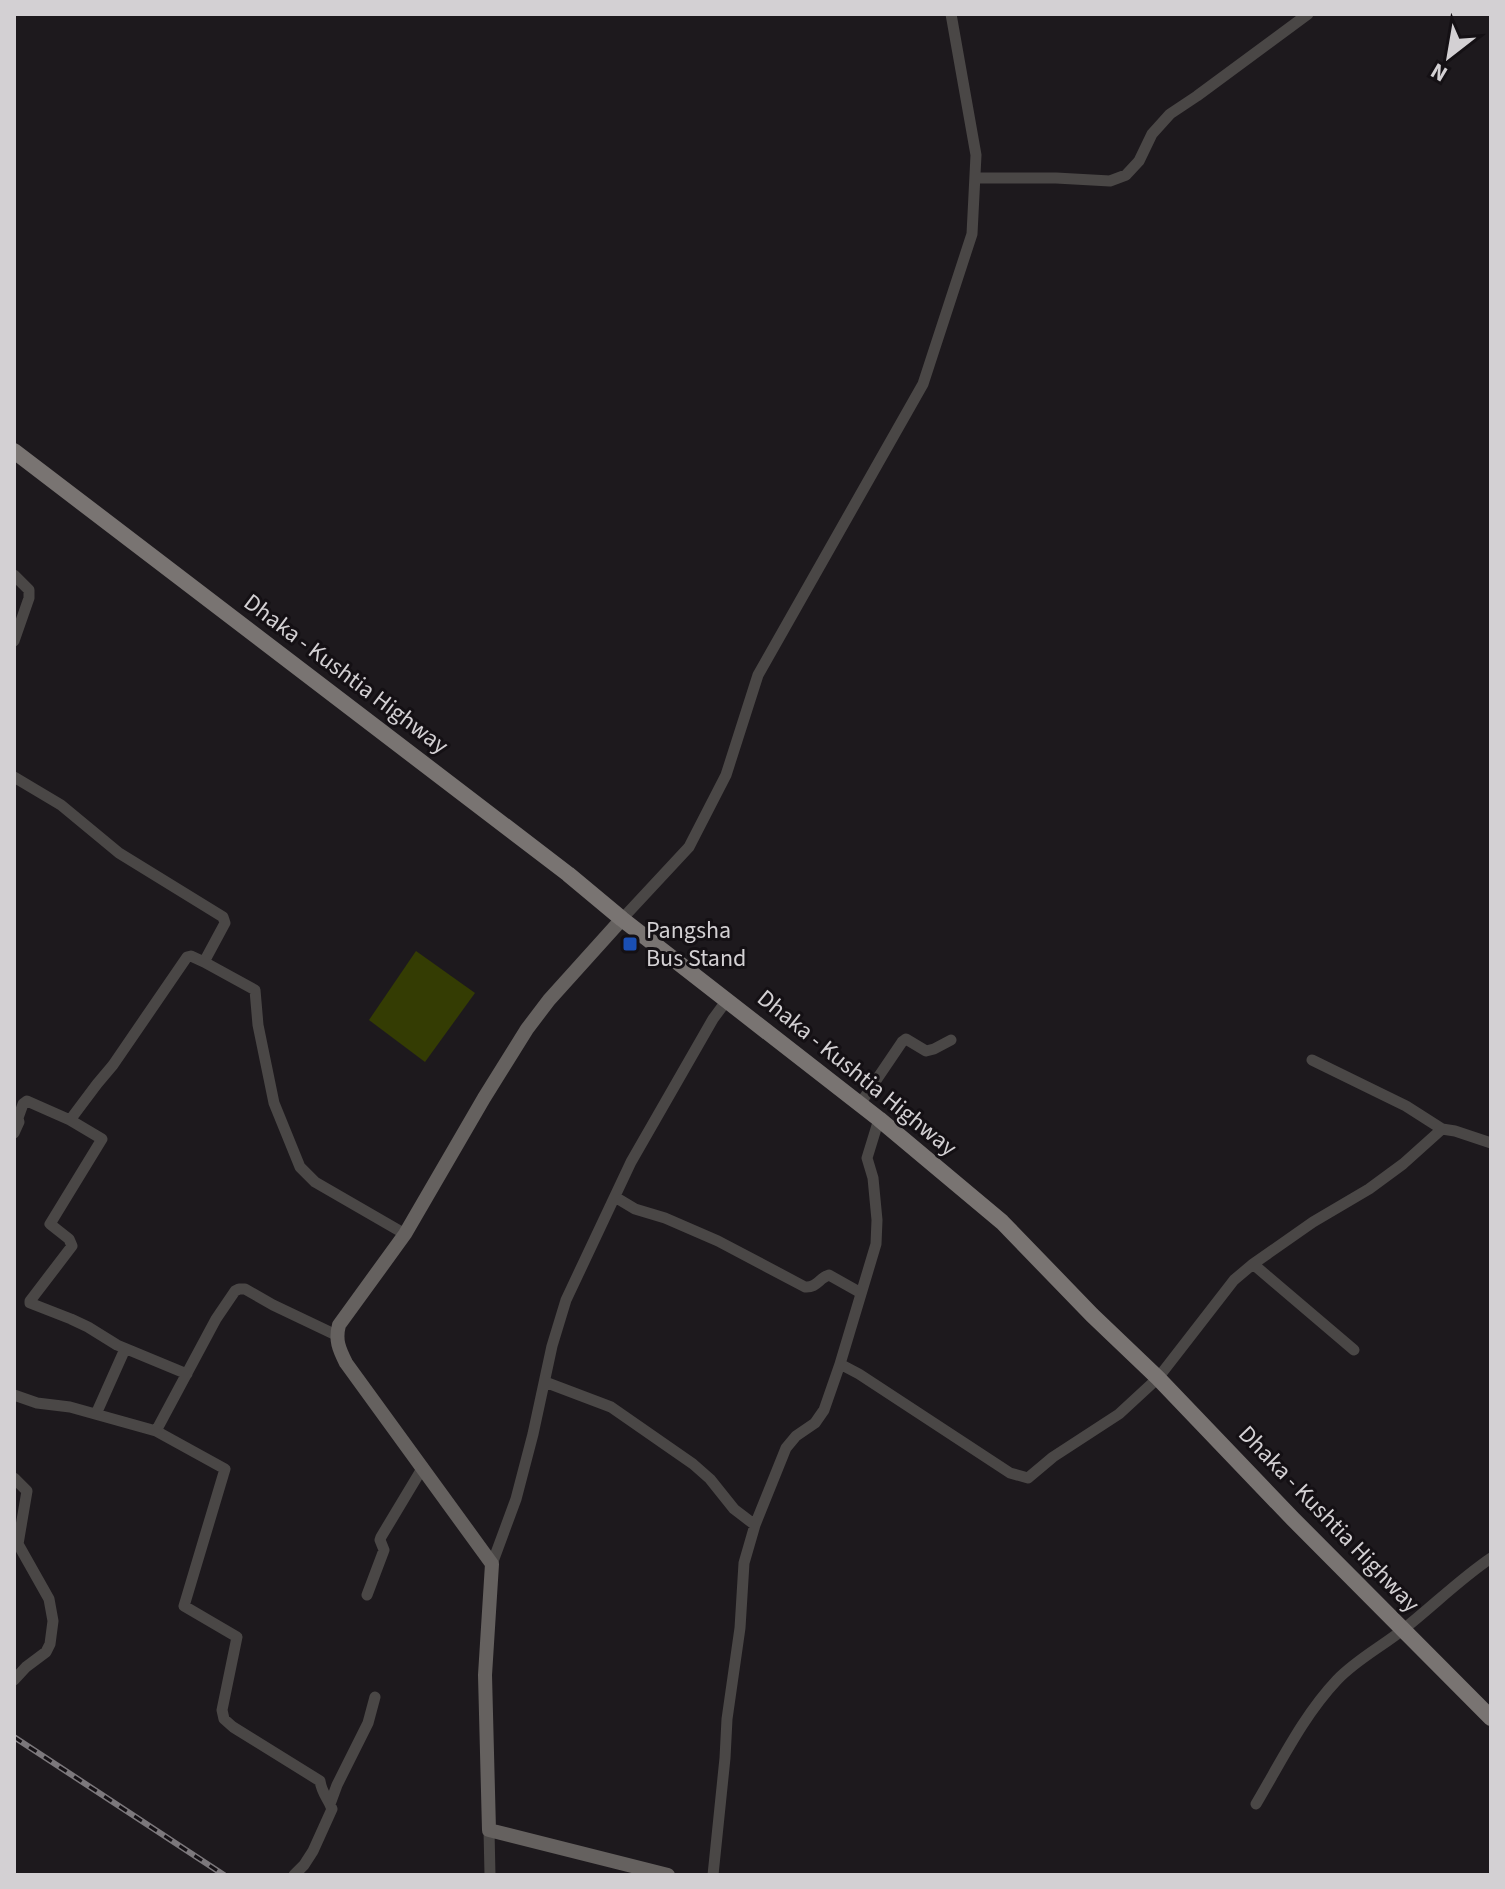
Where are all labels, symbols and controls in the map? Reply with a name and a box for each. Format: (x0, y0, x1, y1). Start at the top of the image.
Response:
north arrow (1409, 16, 1489, 96)
text: N (1425, 55, 1454, 90)
street label: Dhaka - Kushtia Highway (236, 585, 456, 763)
place label: Pangsha Bus Stand (646, 913, 746, 976)
marker: Pangsha Bus Stand (621, 935, 639, 953)
street label: Dhaka - Kushtia Highway (749, 981, 965, 1165)
street label: Dhaka - Kushtia Highway (1230, 1418, 1428, 1620)

